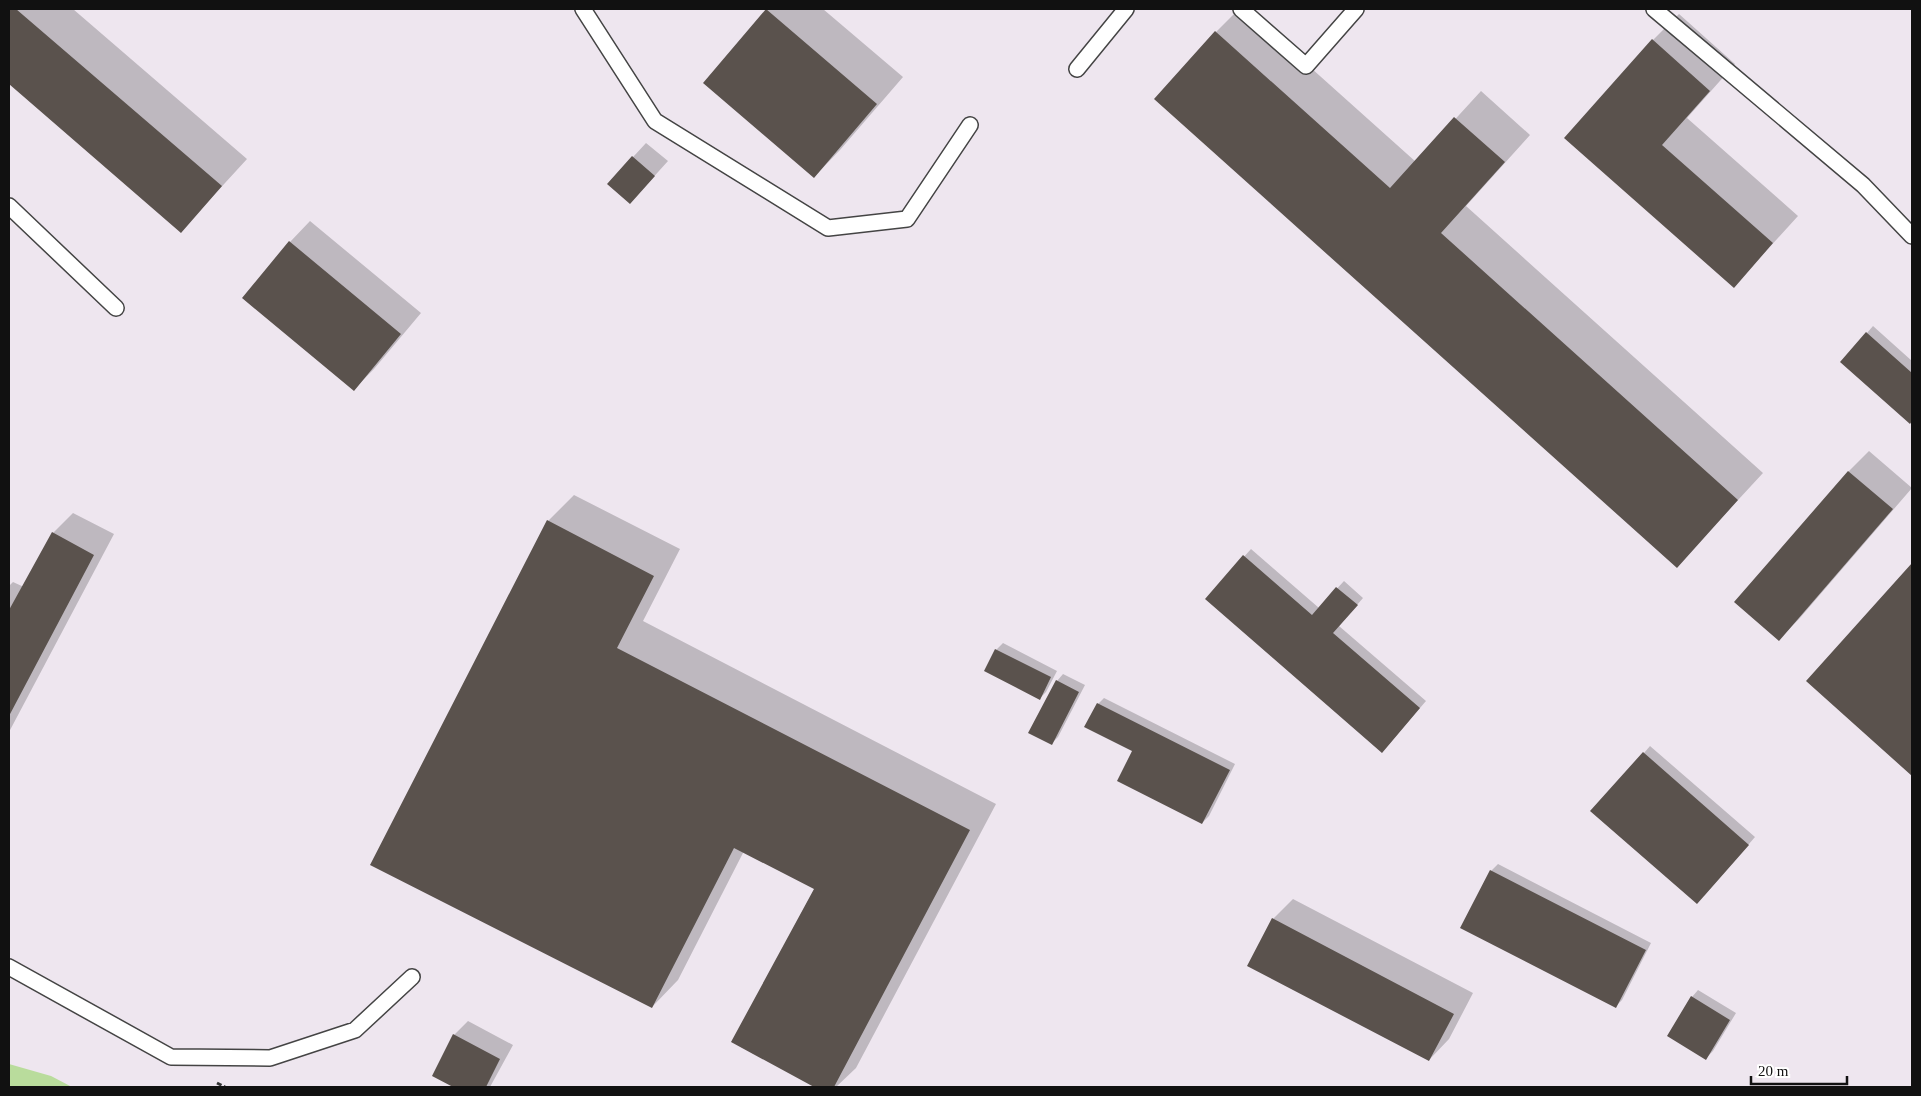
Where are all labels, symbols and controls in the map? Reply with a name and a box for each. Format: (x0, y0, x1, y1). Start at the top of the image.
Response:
scale bar (1751, 1054, 1847, 1086)
text: 20 m (1758, 1063, 1789, 1079)

